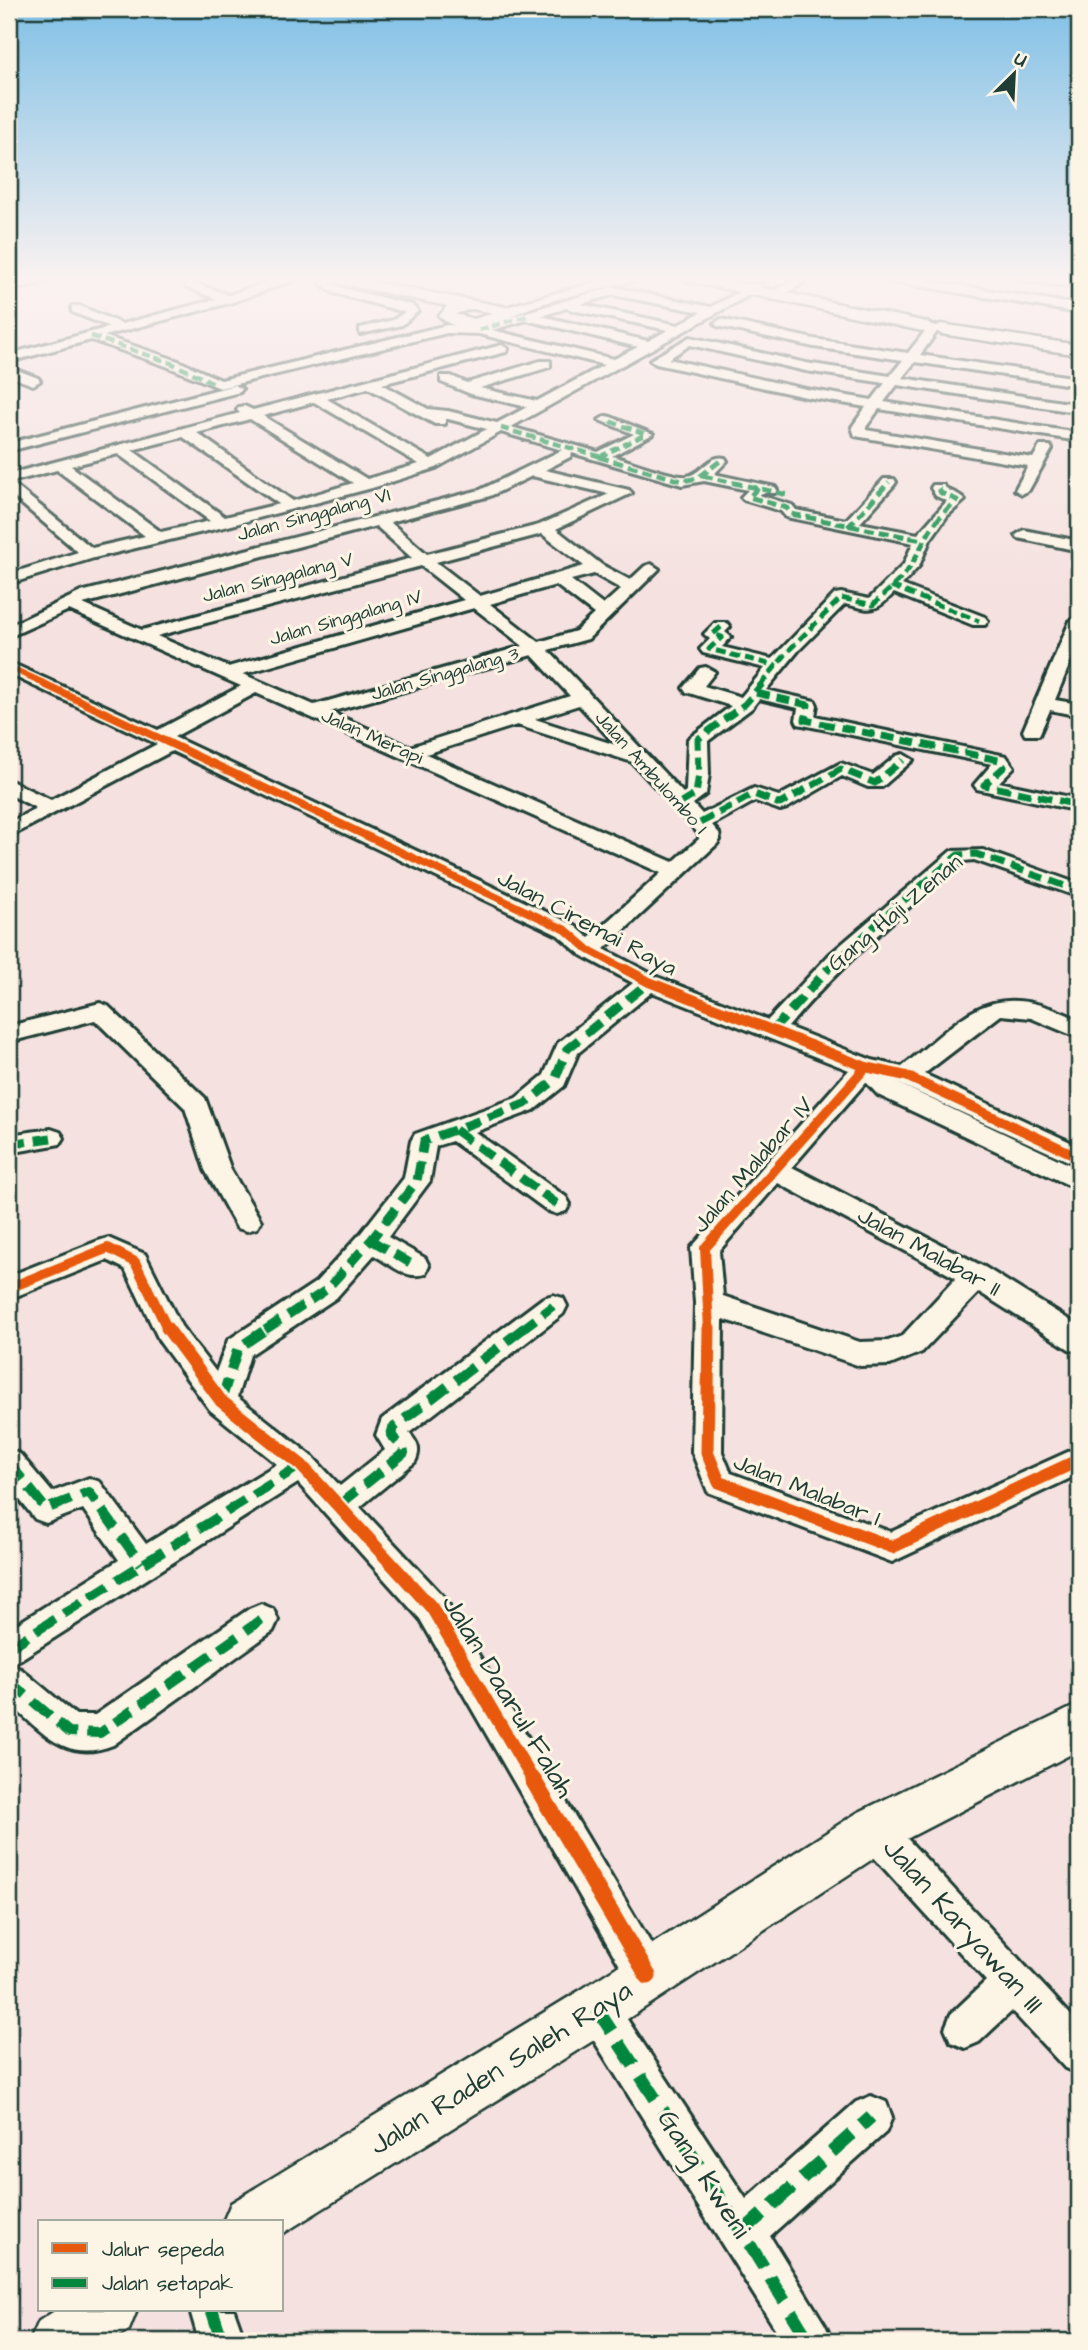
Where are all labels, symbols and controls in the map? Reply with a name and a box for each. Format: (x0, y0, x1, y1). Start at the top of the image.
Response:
north arrow (979, 38, 1050, 108)
text: U (1010, 45, 1031, 74)
street label: Jalan Singgalang VI (234, 482, 394, 549)
street label: Jalan Singgalang V (200, 546, 357, 611)
street label: Jalan Singgalang IV (266, 583, 426, 654)
street label: Jalan Singgalang 3 (368, 640, 523, 709)
street label: Jalan Merapi (317, 702, 427, 772)
street label: Jalan Ambulombo I (588, 706, 714, 840)
street label: Gang Haji Zenan (820, 847, 970, 980)
street label: Jalan Ciremai Raya (491, 862, 683, 985)
street label: Jalan Malabar IV (685, 1090, 821, 1240)
street label: Jalan Malabar II (852, 1199, 1006, 1305)
street label: Jalan Malabar I (729, 1446, 885, 1534)
street label: Jalan Daarul Falah (432, 1587, 584, 1805)
street label: Jalan Karyawan III (872, 1830, 1052, 2024)
street label: Jalan Raden Saleh Raya (362, 1971, 641, 2166)
street label: Gang Kweni (647, 2102, 760, 2246)
legend (38, 2220, 284, 2312)
text: Jalur sepeda (102, 2235, 224, 2265)
text: Jalan setapak (102, 2269, 233, 2299)

